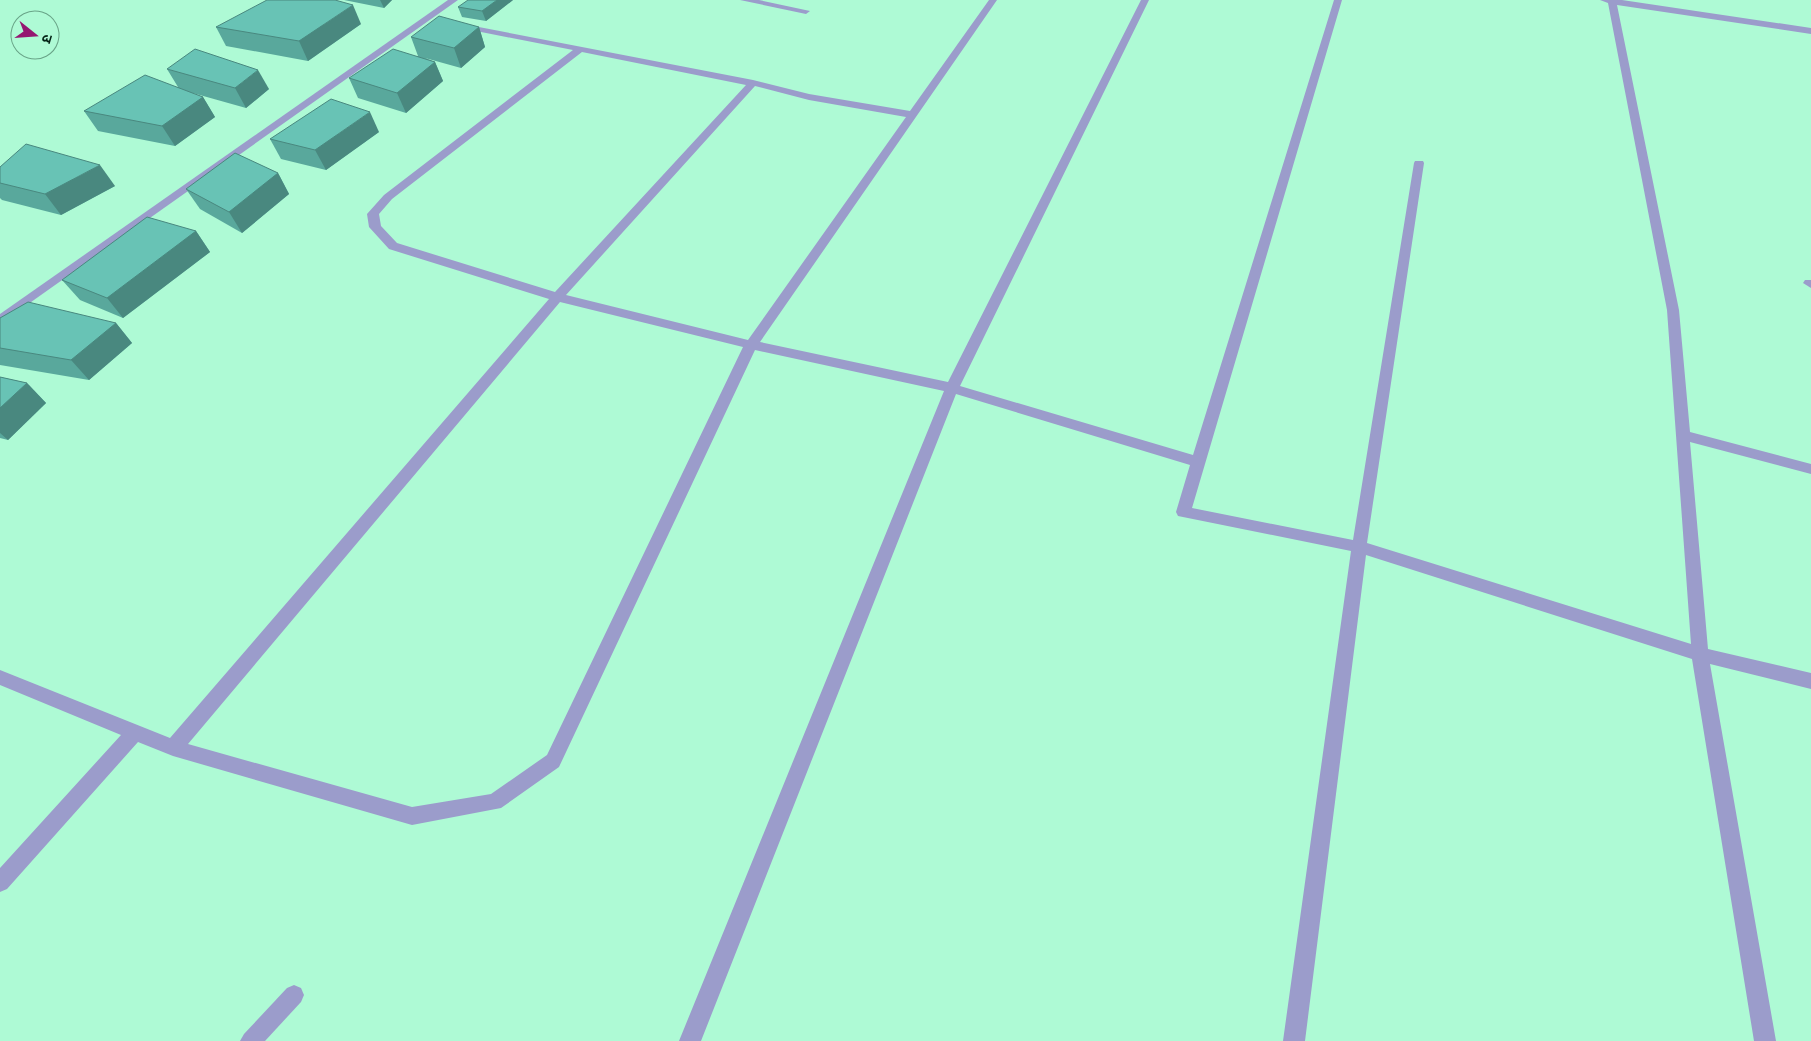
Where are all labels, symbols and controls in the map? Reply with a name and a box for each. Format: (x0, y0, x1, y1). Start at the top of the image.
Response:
north arrow (10, 10, 60, 60)
text: उ (37, 32, 57, 46)

